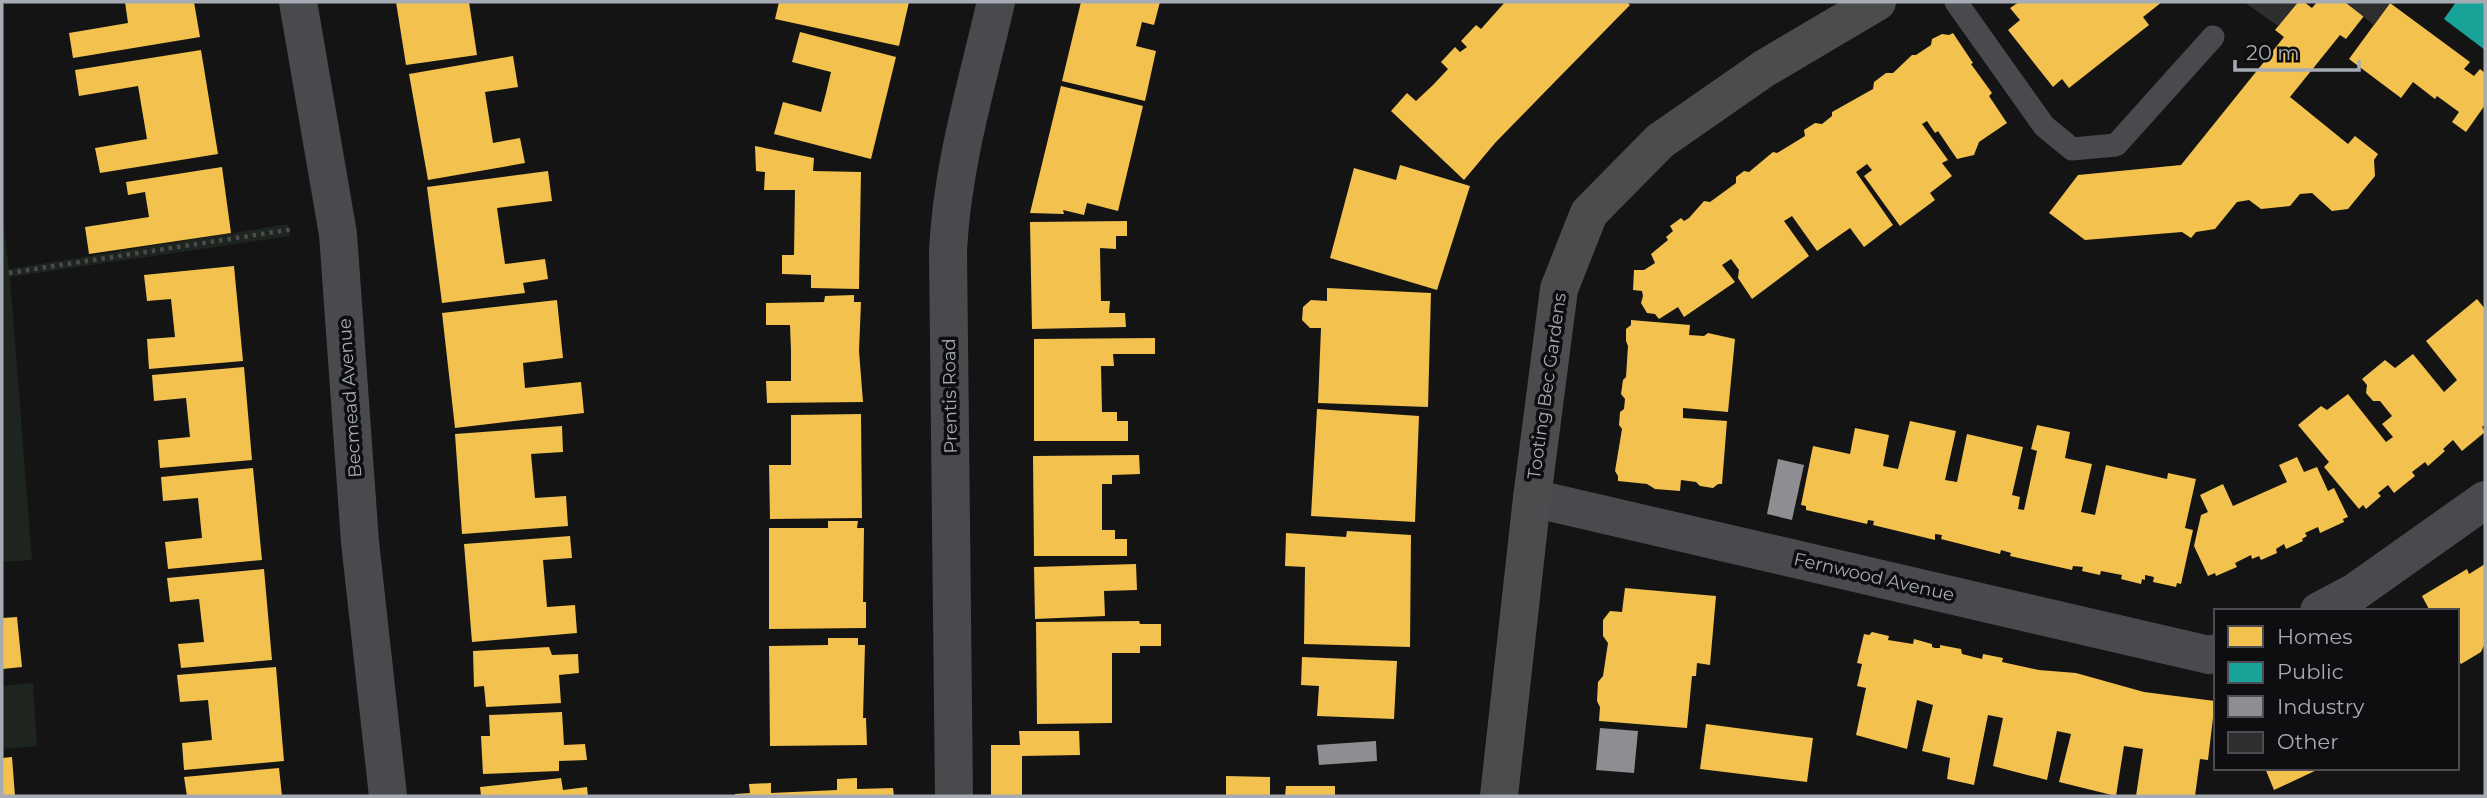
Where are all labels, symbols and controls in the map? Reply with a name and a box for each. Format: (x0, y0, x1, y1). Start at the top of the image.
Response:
scale bar (2235, 28, 2359, 72)
text: 20 m (2246, 40, 2300, 65)
street label: Tooting Bec Gardens (1523, 291, 1571, 481)
street label: Becmead Avenue (333, 317, 367, 478)
street label: Prentis Road (938, 338, 962, 454)
street label: Fernwood Avenue (1792, 548, 1956, 606)
legend (2214, 609, 2459, 770)
text: Homes (2277, 624, 2352, 649)
text: Public (2277, 659, 2344, 684)
text: Industry (2277, 694, 2365, 719)
text: Other (2277, 729, 2339, 754)

